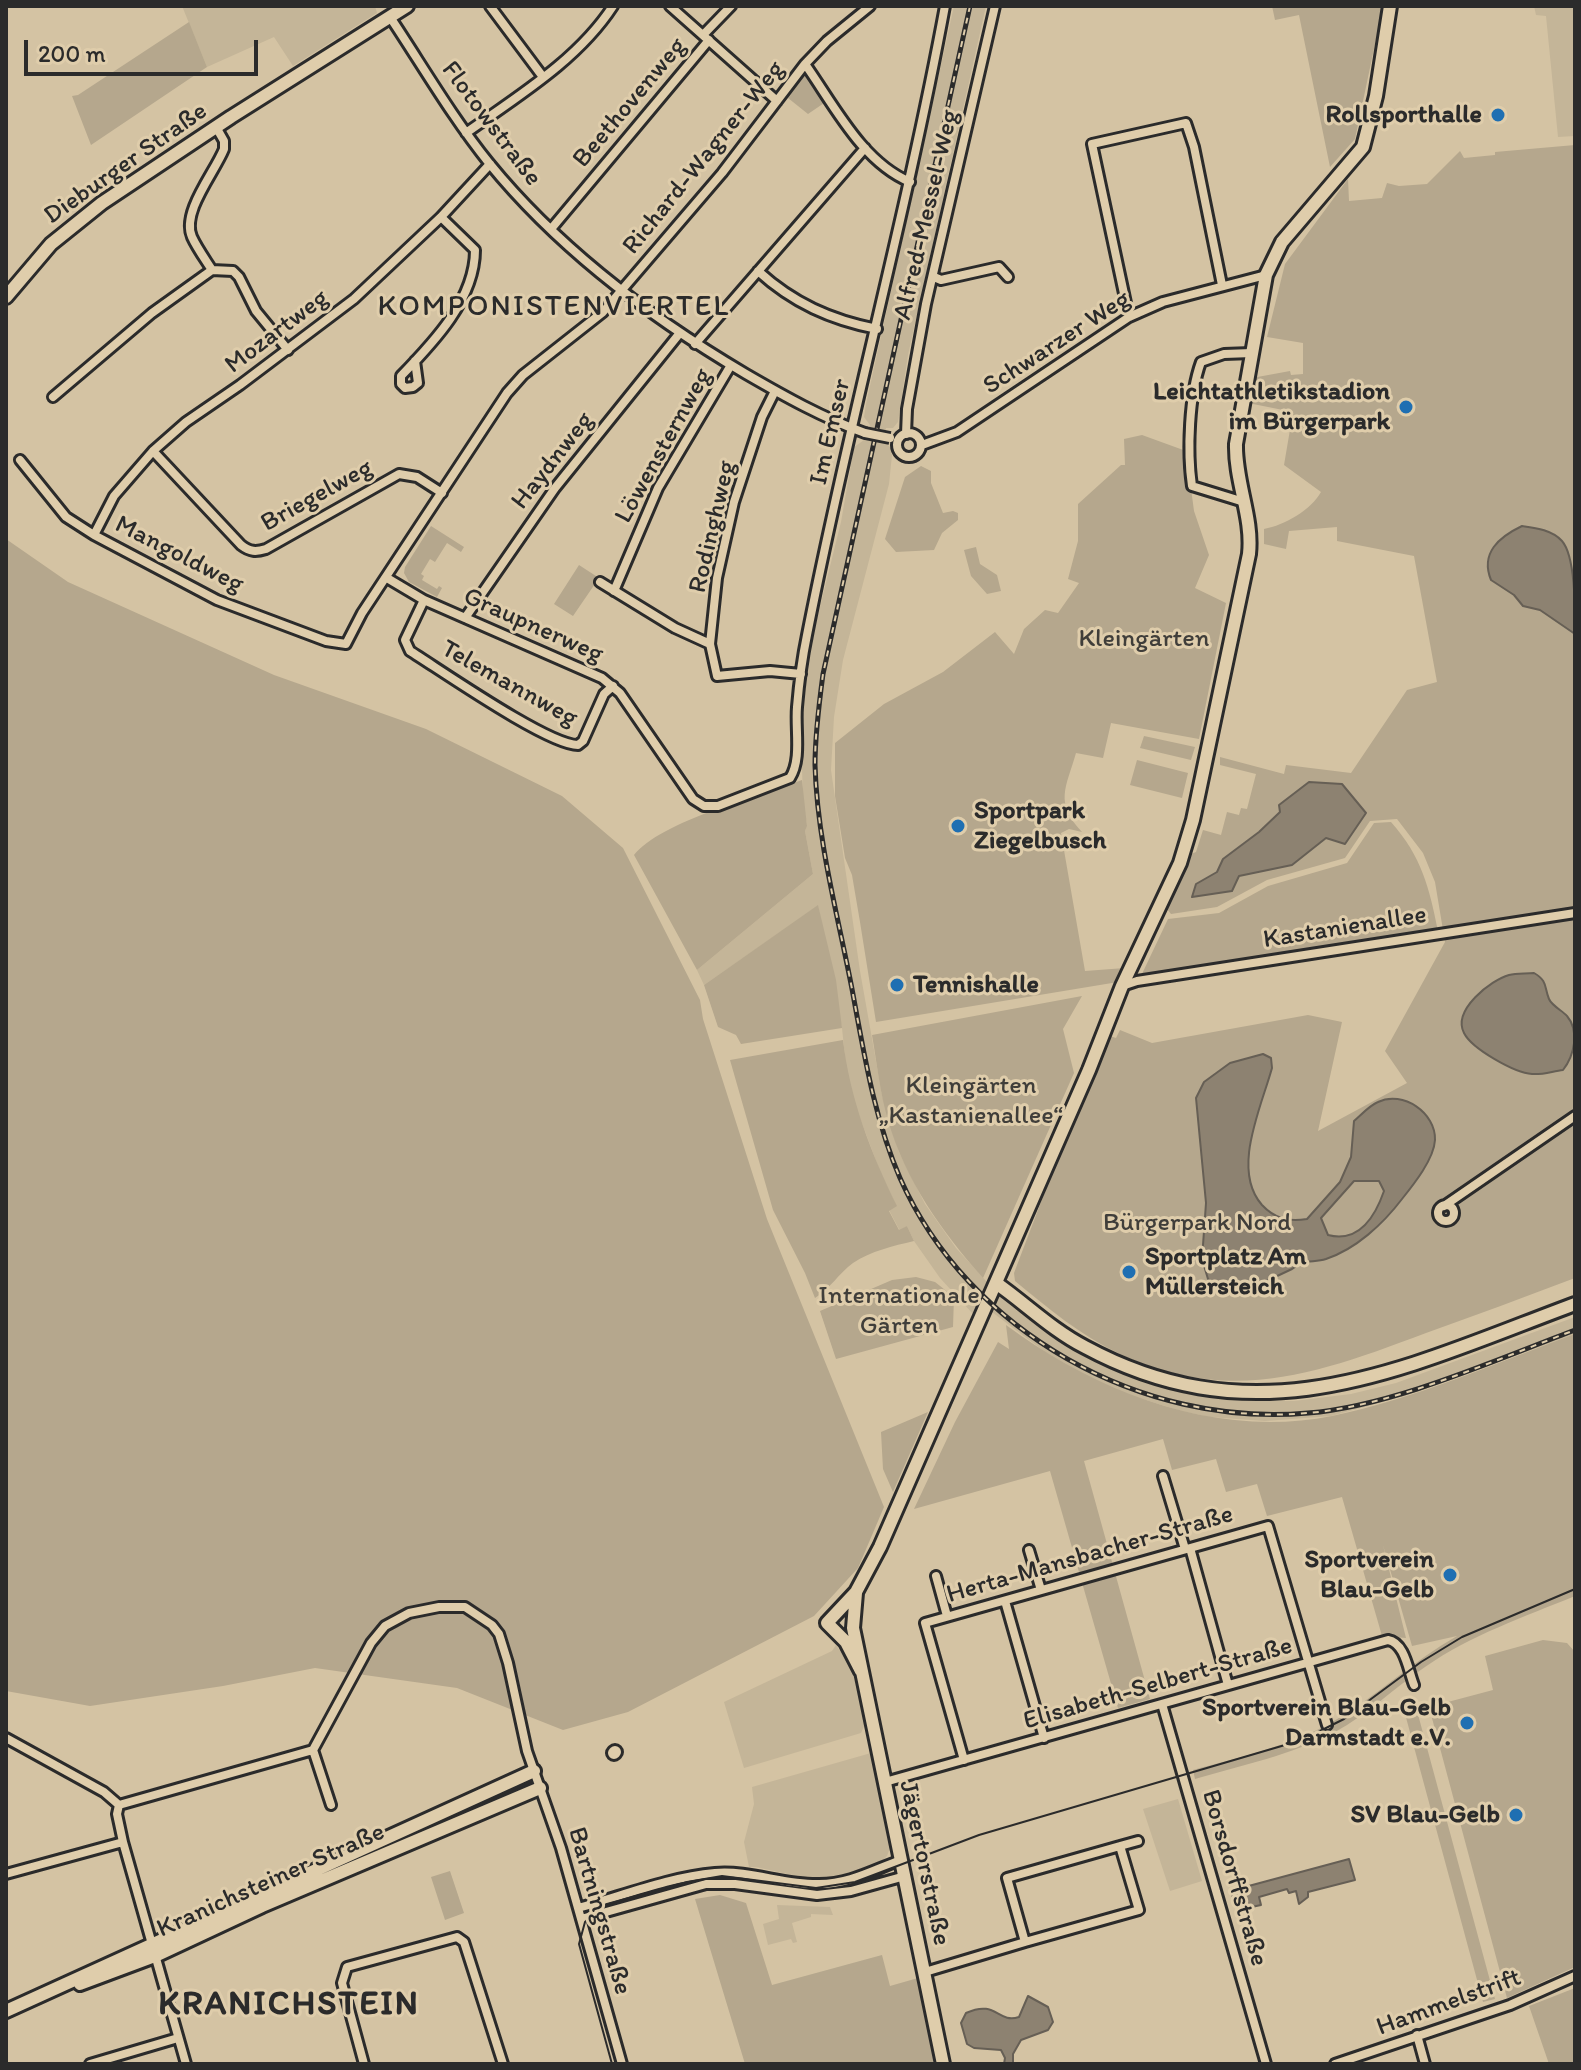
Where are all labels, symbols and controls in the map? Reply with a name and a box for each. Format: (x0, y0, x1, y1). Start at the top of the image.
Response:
scale bar (28, 24, 262, 74)
street label: Beethovenweg (567, 32, 693, 174)
text: 200 m (38, 39, 106, 68)
street label: Flotowstraße (434, 55, 548, 193)
street label: Richard-Wagner-Weg (616, 55, 792, 261)
street label: Dieburger Straße (38, 96, 214, 232)
place label: Rollsporthalle (1326, 99, 1482, 131)
marker: Rollsporthalle (1489, 106, 1507, 124)
street label: Alfred-Messel-Weg (888, 107, 966, 323)
street label: Mozartweg (219, 283, 335, 381)
street label: Schwarzer Weg (978, 284, 1136, 402)
district label: KOMPONISTENVIERTEL (379, 289, 729, 325)
street label: Löwensternweg (609, 363, 719, 529)
street label: Im Emser (804, 376, 858, 488)
place label: Leichtathletikstadion im Bürgerpark (1153, 376, 1390, 438)
marker: Leichtathletikstadion im Bürgerpark (1397, 398, 1415, 416)
street label: Haydnweg (505, 406, 601, 516)
street label: Briegelweg (256, 453, 378, 539)
street label: Rodinghweg (683, 458, 743, 596)
street label: Mangoldweg (109, 509, 249, 601)
street label: Graupnerweg (458, 581, 608, 671)
park label: Kleingärten (1078, 623, 1210, 655)
street label: Telemannweg (435, 634, 583, 734)
place label: Sportpark Ziegelbusch (974, 795, 1106, 856)
marker: Sportpark Ziegelbusch (949, 817, 967, 835)
street label: Kastanienallee (1261, 900, 1429, 956)
place label: Tennishalle (913, 969, 1039, 1001)
marker: Tennishalle (888, 976, 906, 994)
park label: Kleingärten „Kastanienallee“ (879, 1070, 1063, 1132)
park label: Bürgerpark Nord (1103, 1207, 1291, 1239)
place label: Sportplatz Am Müllersteich (1145, 1241, 1306, 1302)
marker: Sportplatz Am Müllersteich (1120, 1263, 1138, 1281)
park label: Internationale Gärten (818, 1280, 980, 1342)
street label: Herta-Mansbacher-Straße (943, 1499, 1237, 1611)
place label: Sportverein Blau-Gelb (1305, 1544, 1434, 1606)
marker: Sportverein Blau-Gelb (1441, 1566, 1459, 1584)
street label: Elisabeth-Selbert-Straße (1020, 1631, 1296, 1737)
place label: Sportverein Blau-Gelb Darmstadt e.V. (1202, 1692, 1451, 1754)
marker: Sportverein Blau-Gelb Darmstadt e.V. (1458, 1714, 1476, 1732)
street label: Jägertorstraße (891, 1778, 957, 1948)
street label: Borsdorffstraße (1194, 1786, 1274, 1970)
place label: SV Blau-Gelb (1350, 1799, 1500, 1831)
marker: SV Blau-Gelb (1507, 1806, 1525, 1824)
street label: Kranichsteiner Straße (152, 1817, 390, 1945)
street label: Bartningstraße (560, 1824, 638, 1998)
street label: Hammelstrift (1373, 1962, 1525, 2044)
district label: KRANICHSTEIN (160, 1985, 418, 2025)

